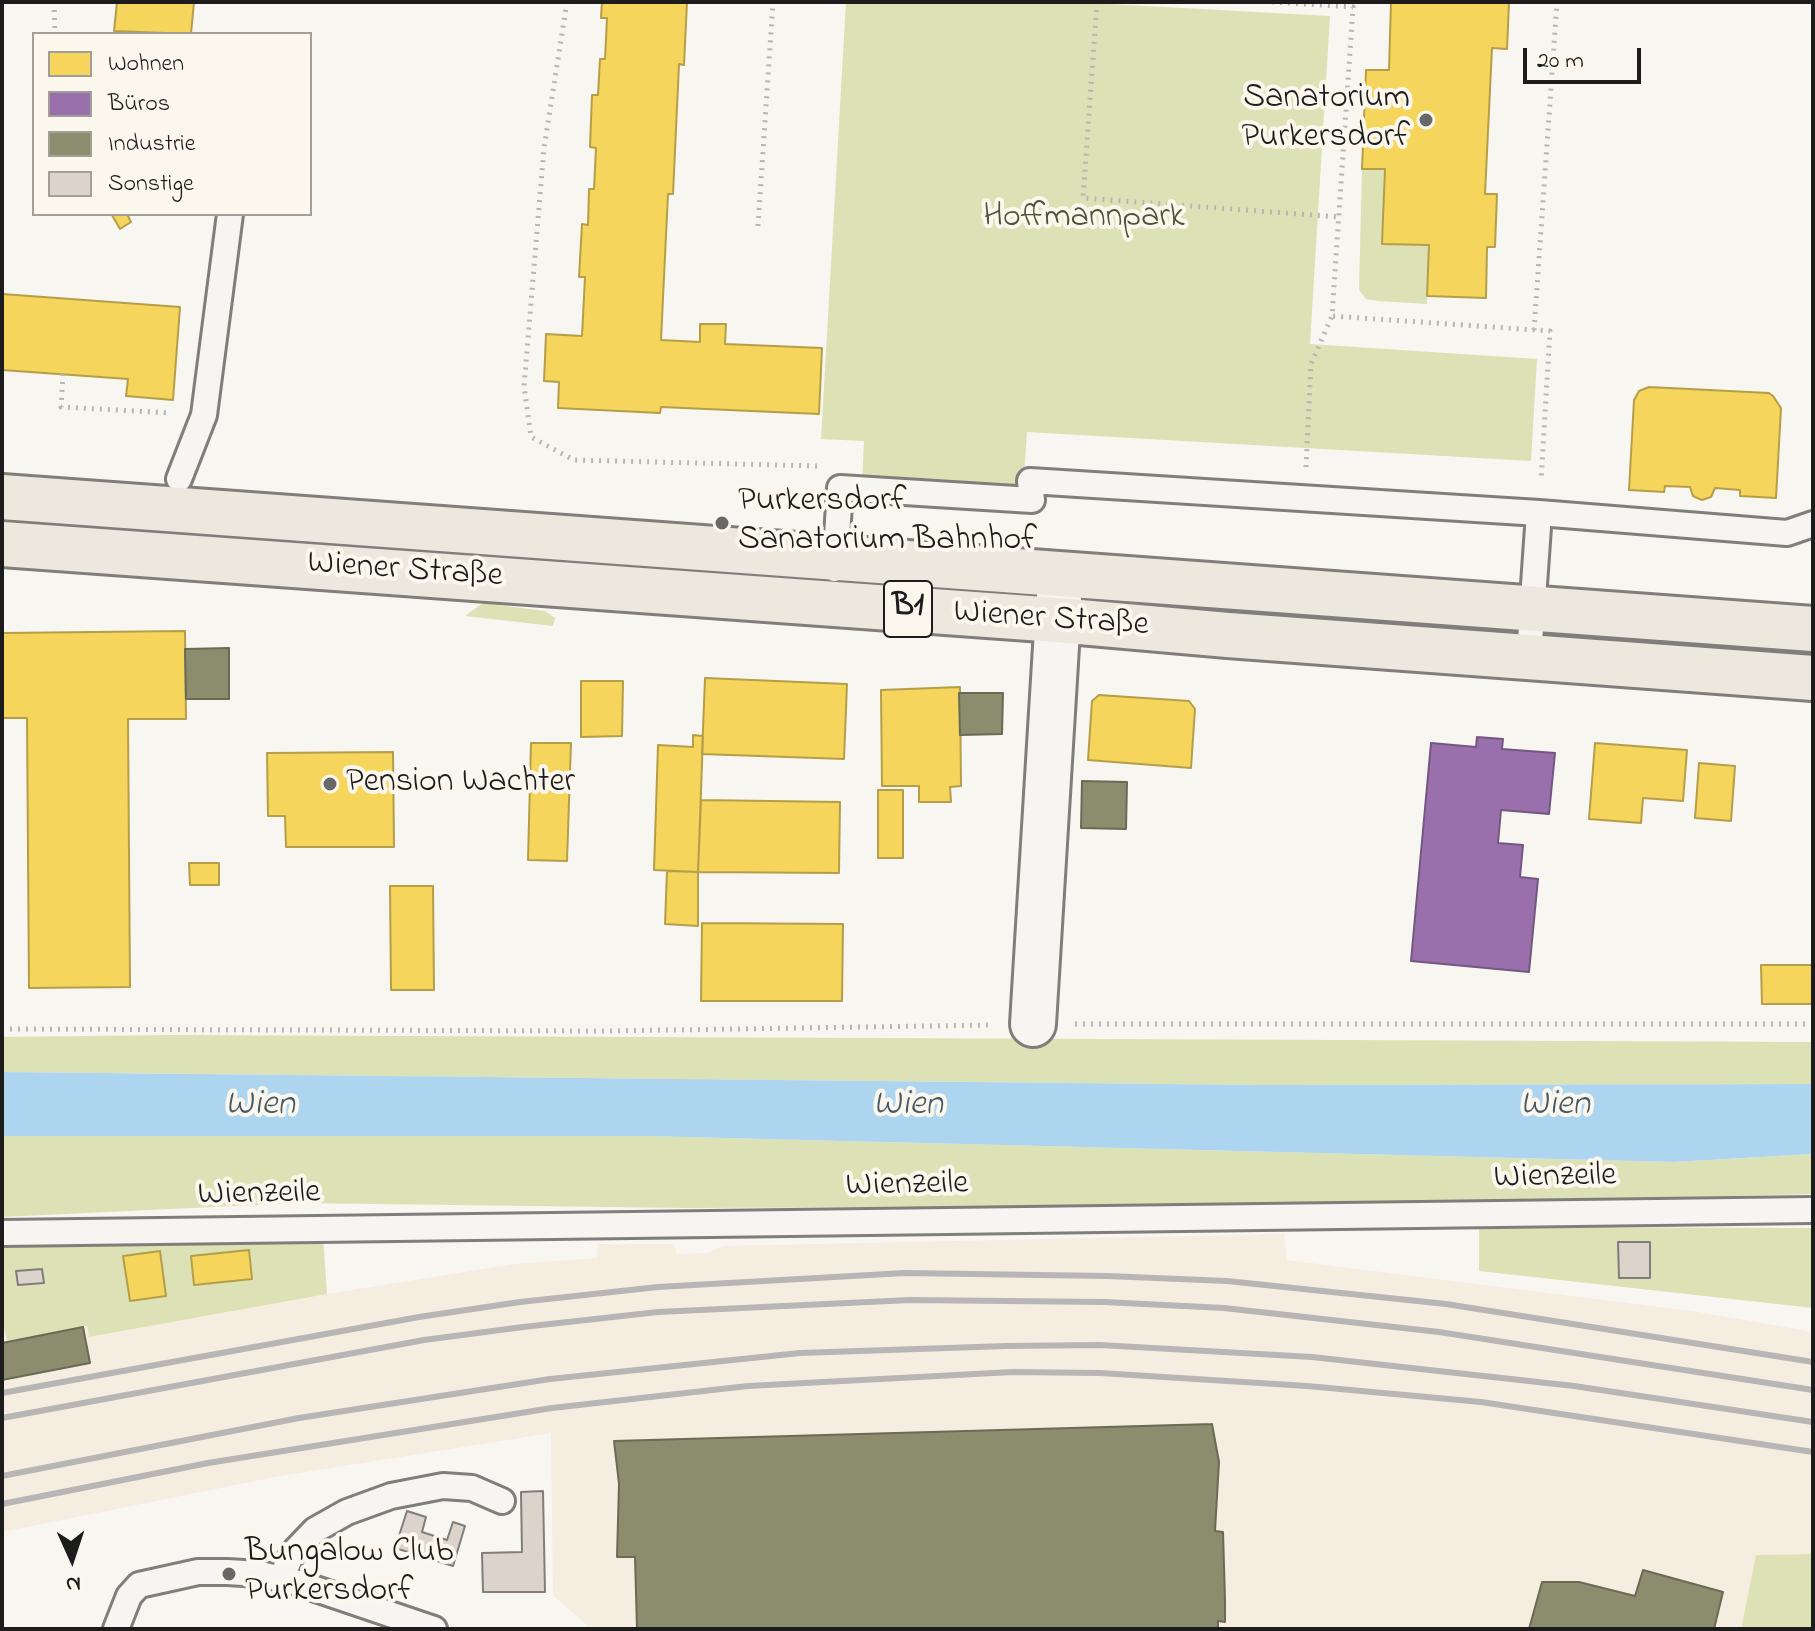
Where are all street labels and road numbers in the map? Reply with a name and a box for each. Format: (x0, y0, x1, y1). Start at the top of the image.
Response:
street label: Wiener Straße (306, 545, 504, 599)
road number: B1 (884, 581, 932, 637)
street label: Wiener Straße (952, 594, 1150, 648)
street label: Wienzeile (1493, 1158, 1617, 1200)
street label: Wienzeile (845, 1166, 969, 1208)
street label: Wienzeile (197, 1175, 321, 1217)

